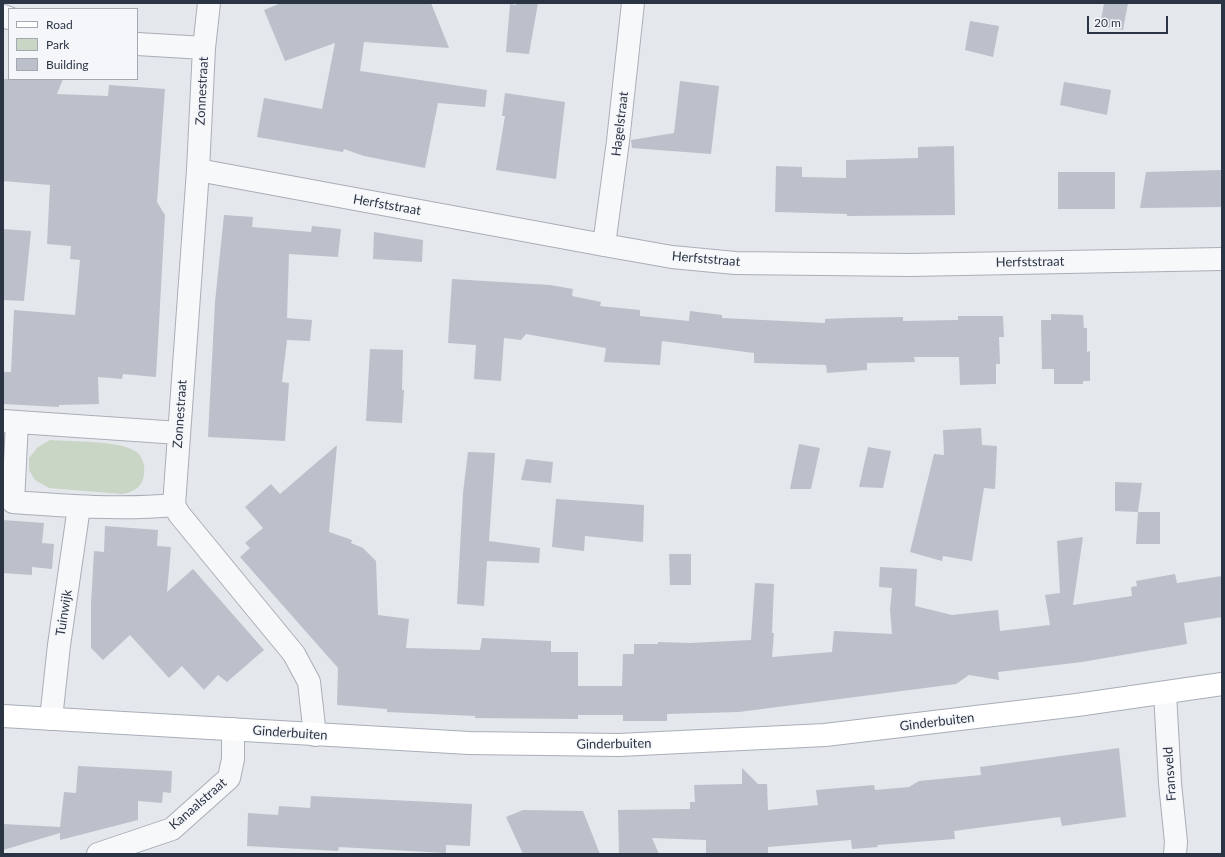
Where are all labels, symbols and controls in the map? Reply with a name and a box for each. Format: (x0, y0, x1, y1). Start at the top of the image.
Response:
legend (8, 8, 138, 80)
scale bar (1089, 8, 1170, 34)
text: 20 m (1094, 15, 1121, 30)
text: Road (46, 17, 73, 32)
text: Park (46, 37, 69, 52)
street label: Zonnestraat (192, 56, 212, 126)
text: Building (46, 57, 89, 72)
street label: Hagelstraat (608, 91, 632, 157)
street label: Herfststraat (352, 191, 422, 219)
street label: Herfststraat (671, 248, 741, 270)
street label: Herfststraat (996, 254, 1064, 270)
street label: Zonnestraat (170, 379, 190, 449)
street label: Tuinwijk (53, 589, 75, 637)
street label: Ginderbuiten (899, 710, 975, 734)
street label: Ginderbuiten (252, 723, 328, 743)
street label: Ginderbuiten (576, 736, 652, 752)
street label: Fransveld (1160, 746, 1180, 802)
street label: Kanaalstraat (166, 775, 230, 833)

